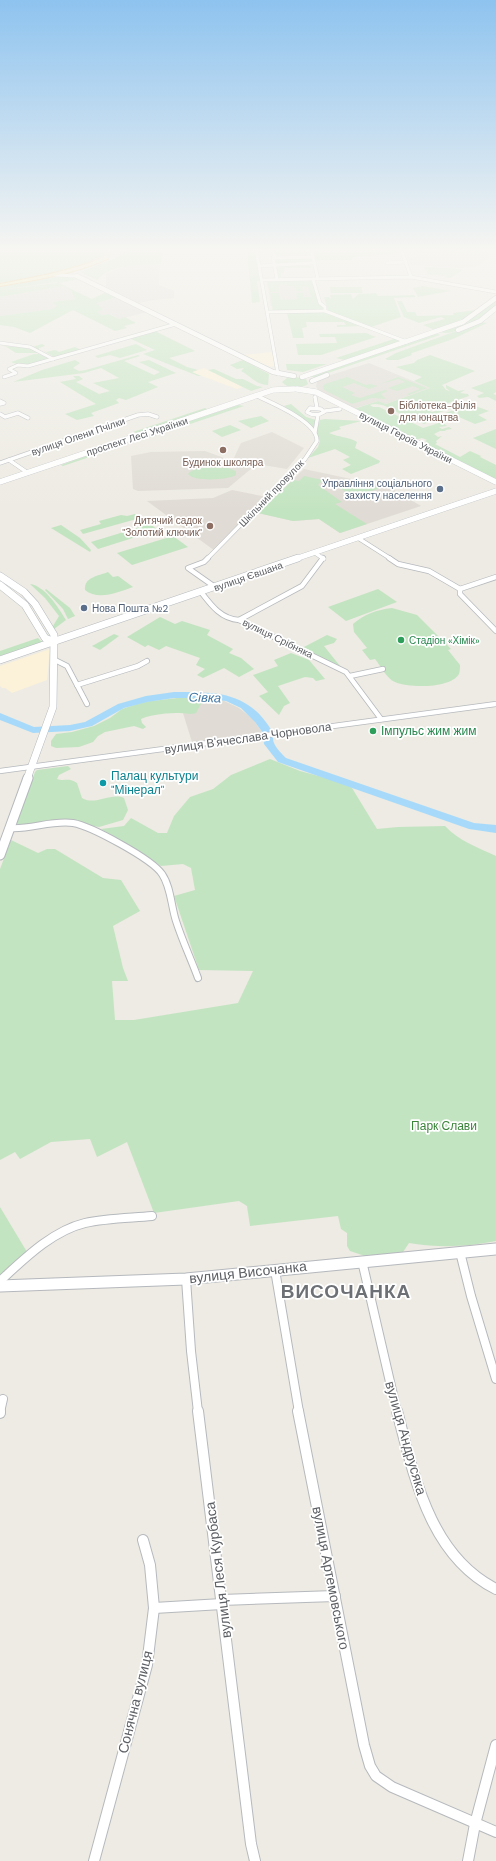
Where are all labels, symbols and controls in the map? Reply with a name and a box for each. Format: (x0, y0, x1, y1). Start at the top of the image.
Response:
place label: Бібліотека-філія для юнацтва (399, 399, 476, 424)
marker: Бібліотека-філія для юнацтва (386, 406, 396, 416)
street label: вулиця Героїв України (357, 408, 454, 467)
street label: вулиця Олени Пчілки (30, 414, 127, 459)
street label: проспект Лесі Українки (85, 414, 190, 459)
marker: Будинок школяра (218, 445, 228, 455)
place label: Будинок школяра (183, 456, 264, 469)
street label: Шкільний провулок (236, 457, 307, 530)
place label: Управління соціального захисту населення (322, 477, 432, 502)
marker: Управління соціального захисту населення (435, 484, 445, 494)
place label: Дитячий садок "Золотий ключик" (122, 514, 203, 539)
marker: Дитячий садок "Золотий ключик" (205, 521, 215, 531)
street label: вулиця Євшана (212, 558, 285, 594)
place label: Нова Пошта №2 (92, 602, 168, 615)
marker: Нова Пошта №2 (79, 603, 89, 613)
street label: вулиця Срібняка (240, 616, 316, 661)
place label: Стадіон «Хімік» (409, 634, 480, 647)
marker: Стадіон «Хімік» (396, 635, 406, 645)
water label: Сівка (188, 688, 221, 707)
street label: вулиця В'ячеслава Чорновола (164, 718, 333, 758)
place label: Імпульс жим жим (381, 723, 476, 739)
marker: Імпульс жим жим (368, 726, 378, 736)
place label: Палац культури "Мінерал" (111, 768, 198, 798)
marker: Палац культури "Мінерал" (98, 778, 108, 788)
park label: Парк Слави (411, 1118, 477, 1134)
street label: вулиця Височанка (188, 1257, 308, 1287)
district label: ВИСОЧАНКА (281, 1279, 411, 1304)
street label: вулиця Андрусяка (381, 1379, 431, 1497)
street label: вулиця Леся Курбаса (201, 1500, 235, 1639)
street label: вулиця Артемовського (308, 1505, 354, 1651)
street label: Сонячна вулиця (114, 1649, 156, 1755)

